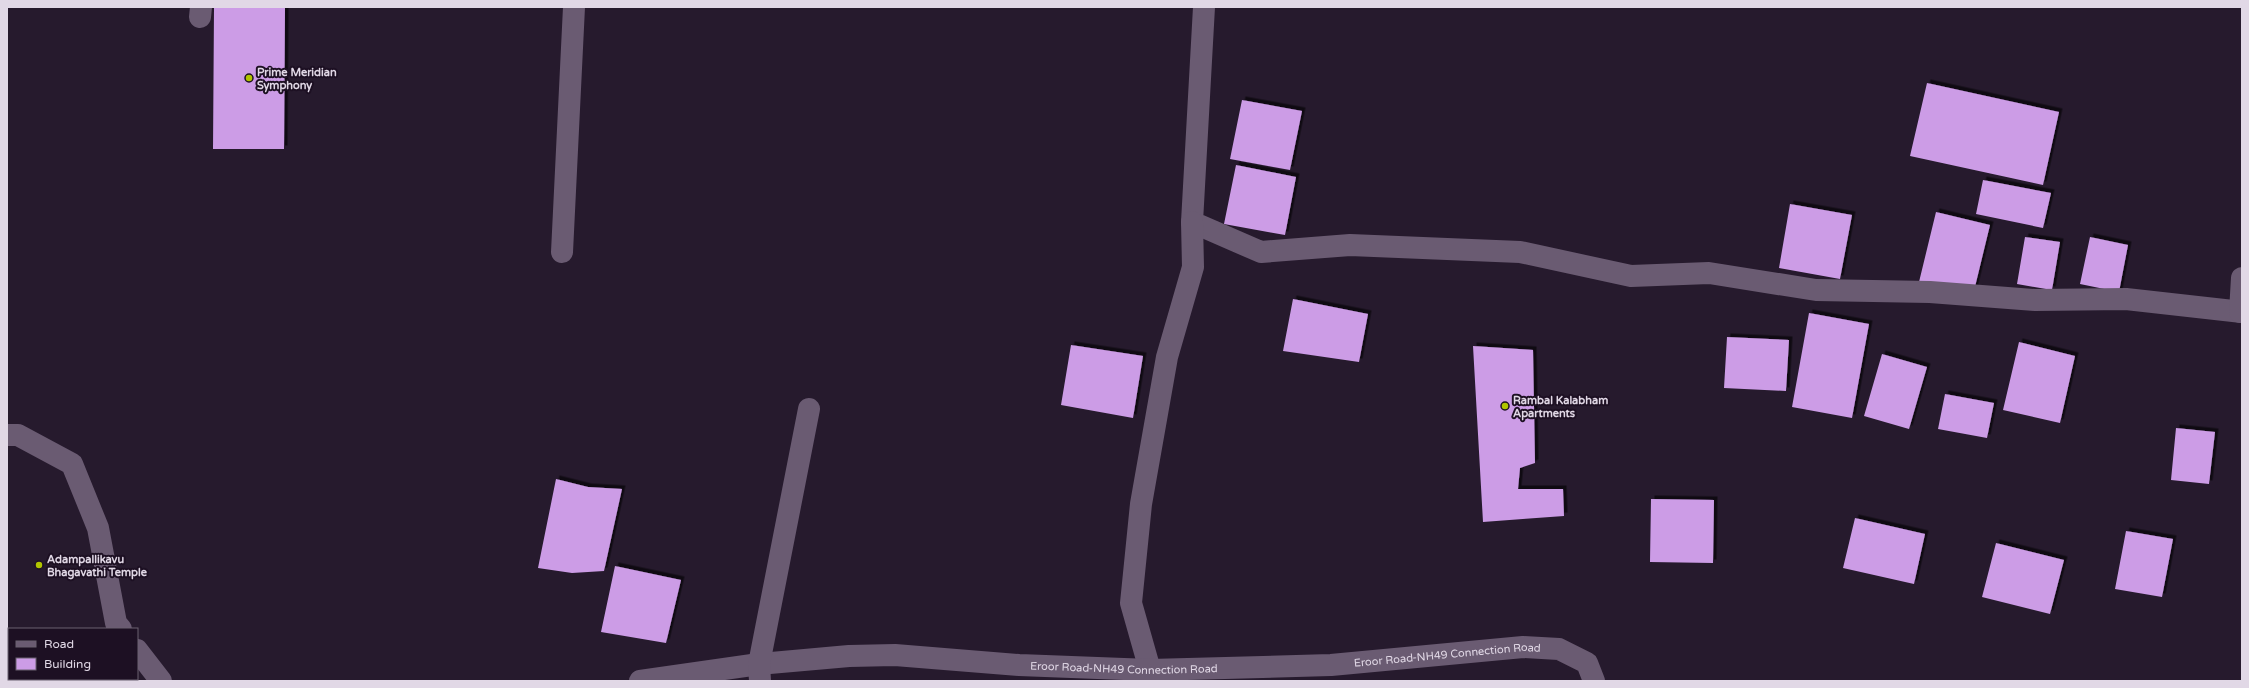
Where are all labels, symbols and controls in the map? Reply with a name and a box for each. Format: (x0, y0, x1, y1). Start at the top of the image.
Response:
place label: Prime Meridian Symphony (257, 66, 337, 93)
marker: Prime Meridian Symphony (244, 73, 254, 83)
place label: Rambal Kalabham Apartments (1513, 394, 1608, 421)
marker: Rambal Kalabham Apartments (1500, 401, 1510, 411)
place label: Adampallikavu Bhagavathi Temple (47, 553, 148, 580)
marker: Adampallikavu Bhagavathi Temple (34, 560, 44, 570)
legend (8, 628, 138, 680)
text: Road (44, 637, 74, 651)
street label: Eroor Road-NH49 Connection Road (1353, 640, 1541, 669)
text: Building (44, 657, 91, 671)
street label: Eroor Road-NH49 Connection Road (1030, 659, 1218, 677)

